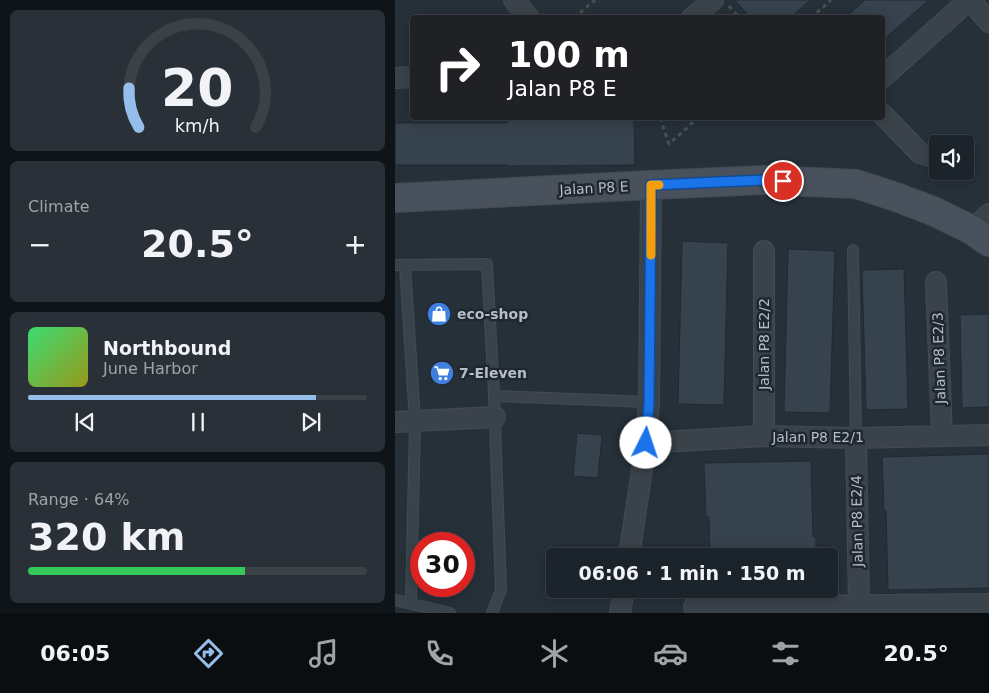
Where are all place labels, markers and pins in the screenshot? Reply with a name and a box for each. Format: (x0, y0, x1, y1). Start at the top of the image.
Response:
pin (762, 160, 804, 202)
shop icon: eco-shop (426, 301, 452, 327)
place label: eco-shop (457, 306, 528, 322)
supermarket icon: 7-Eleven (429, 360, 455, 386)
place label: 7-Eleven (459, 365, 527, 381)

